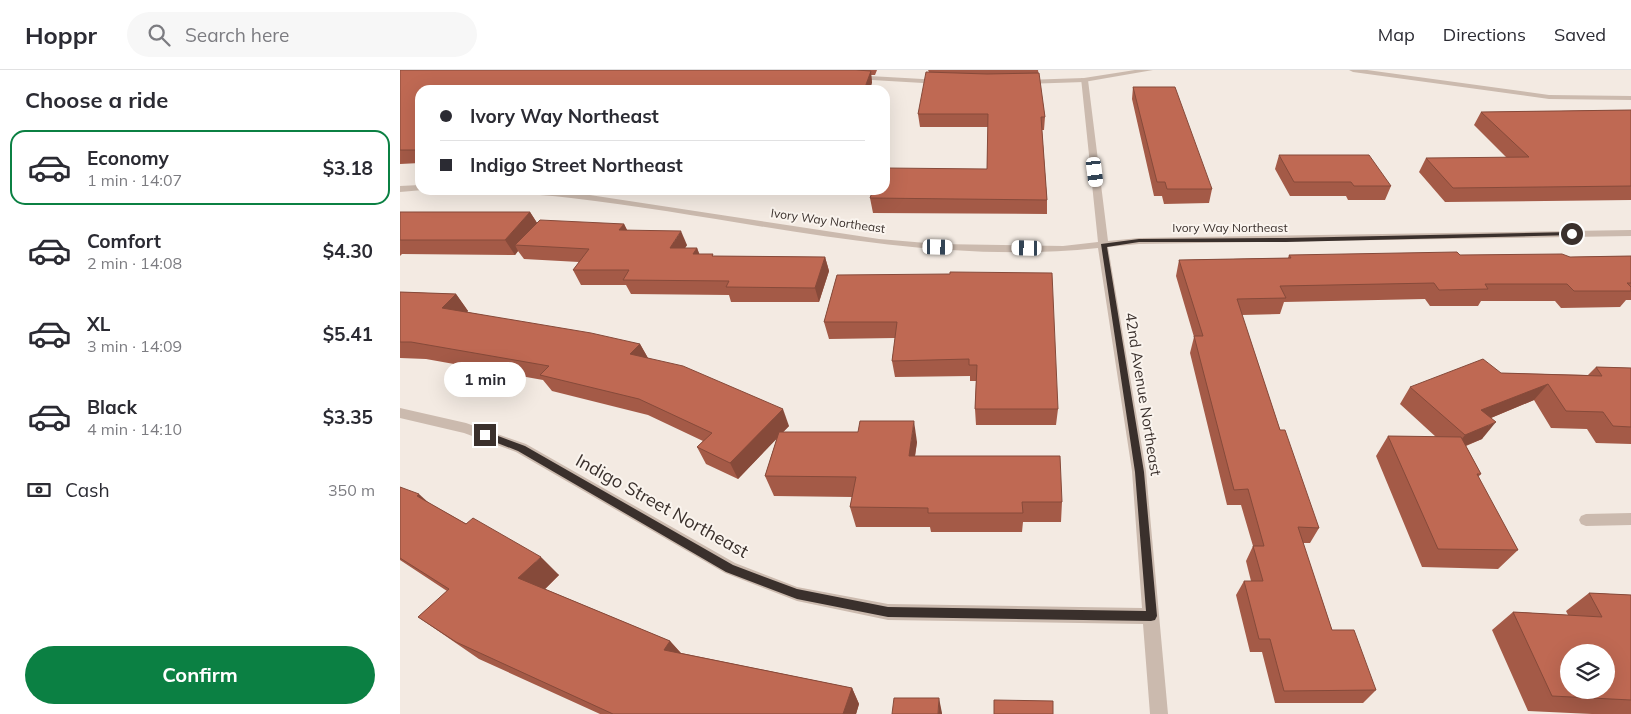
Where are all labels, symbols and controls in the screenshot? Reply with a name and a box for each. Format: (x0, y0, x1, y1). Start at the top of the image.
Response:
search box (127, 12, 477, 57)
text: Hoppr (25, 20, 97, 50)
icon: search (145, 21, 173, 49)
text: Search here (185, 23, 289, 47)
text: Map (1378, 23, 1415, 46)
text: Directions (1443, 23, 1526, 46)
text: Saved (1554, 23, 1606, 46)
text: Choose a ride (25, 86, 168, 114)
text: Ivory Way Northeast (470, 104, 659, 128)
icon: car (27, 145, 72, 190)
text: Economy (87, 146, 169, 170)
text: Indigo Street Northeast (470, 153, 683, 177)
text: $3.18 (323, 156, 373, 180)
car (1085, 156, 1104, 188)
text: 1 min · 14:07 (87, 170, 182, 190)
street label: Ivory Way Northeast (770, 205, 886, 236)
street label: Ivory Way Northeast (1172, 220, 1288, 235)
route start (1561, 223, 1583, 245)
icon: car (27, 228, 72, 273)
text: Comfort (87, 229, 161, 253)
text: $4.30 (323, 239, 373, 263)
car (922, 239, 953, 255)
car (1011, 240, 1042, 256)
text: 2 min · 14:08 (87, 253, 182, 273)
icon: car (27, 311, 72, 356)
street label: 42nd Avenue Northeast (1121, 311, 1166, 477)
text: XL (87, 312, 110, 336)
text: $5.41 (323, 322, 373, 346)
text: 3 min · 14:09 (87, 336, 182, 356)
callout: 1 min (444, 362, 526, 398)
text: 1 min (464, 369, 506, 389)
icon: car (27, 394, 72, 439)
text: Black (87, 395, 137, 419)
text: $3.35 (323, 405, 373, 429)
text: 4 min · 14:10 (87, 419, 182, 439)
route end (474, 424, 496, 446)
street label: Indigo Street Northeast (572, 448, 753, 563)
icon: cash (25, 476, 53, 504)
text: Cash (65, 478, 110, 502)
text: 350 m (328, 480, 375, 500)
map controls (1560, 644, 1615, 699)
button: layers (1560, 644, 1615, 699)
button: Confirm (25, 646, 375, 704)

